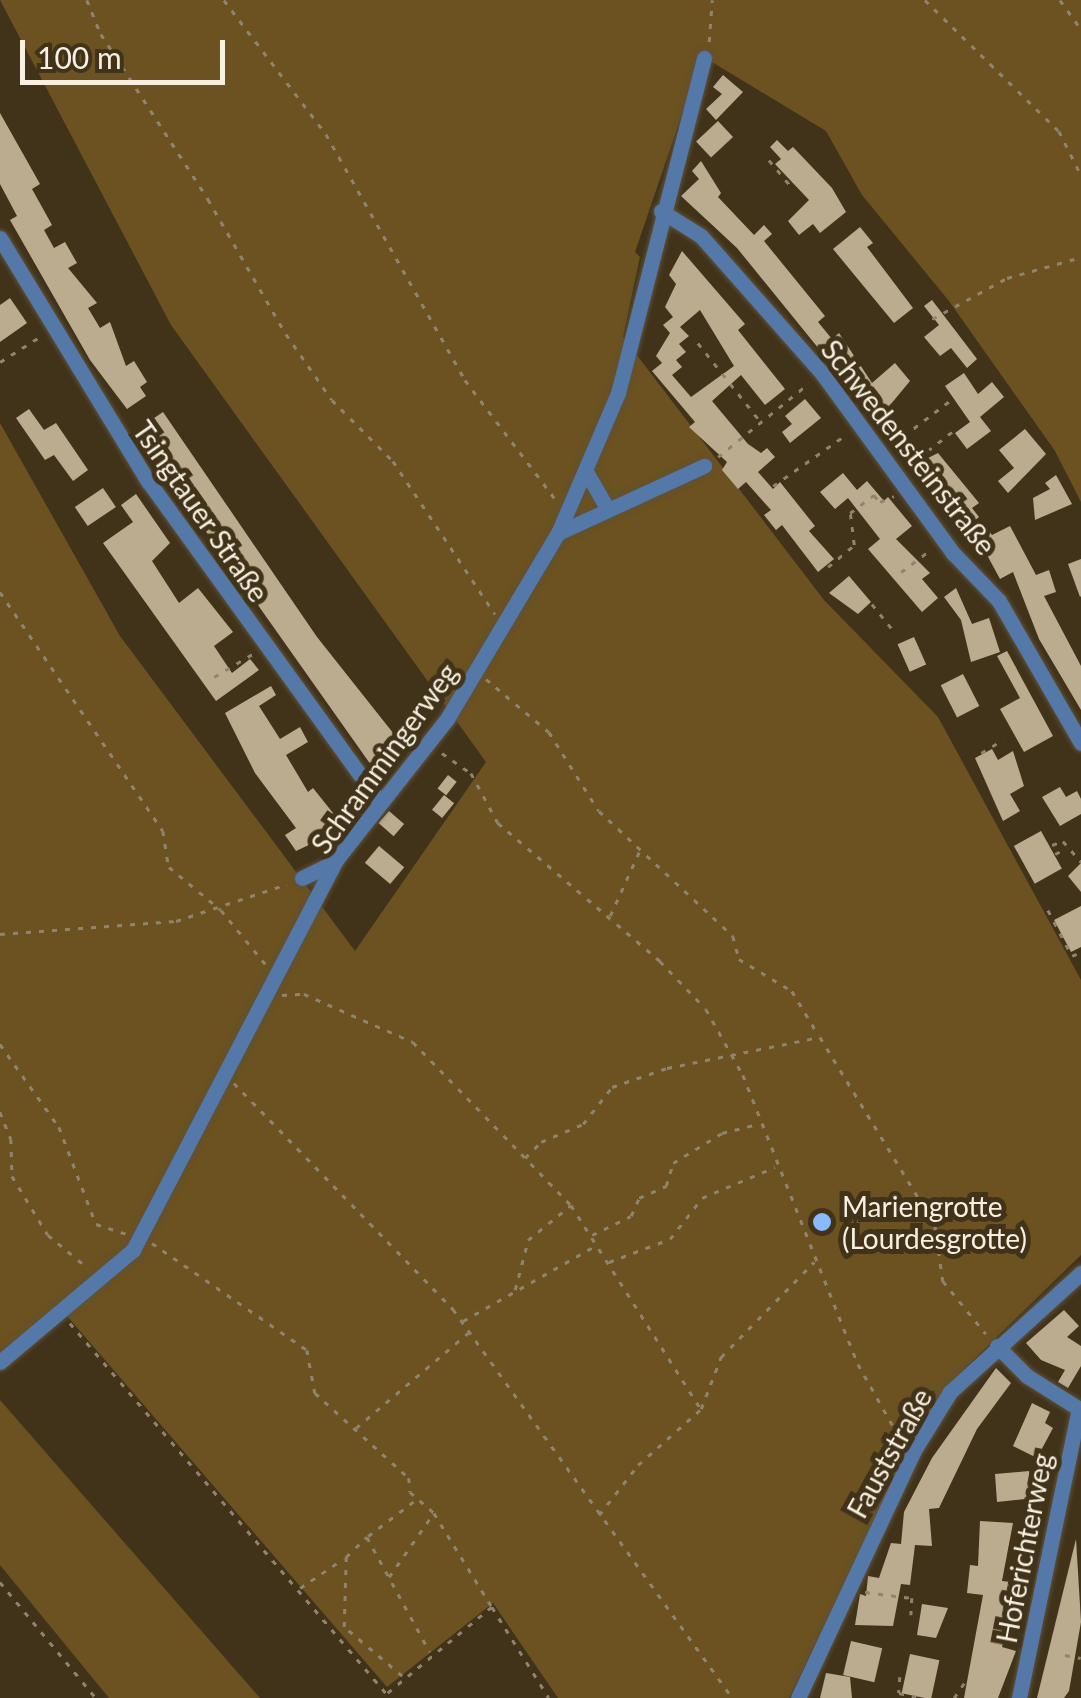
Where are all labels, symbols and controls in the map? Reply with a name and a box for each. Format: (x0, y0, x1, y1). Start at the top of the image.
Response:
scale bar (25, 20, 230, 82)
text: 100 m (37, 39, 122, 75)
street label: Schwedensteinstraße (815, 333, 1003, 561)
street label: Tsingtauer Straße (126, 414, 276, 608)
street label: Schrammingerweg (304, 656, 464, 860)
place label: Mariengrotte (Lourdesgrotte) (842, 1189, 1027, 1255)
marker: Mariengrotte (Lourdesgrotte) (811, 1211, 833, 1233)
street label: Fauststraße (840, 1382, 938, 1524)
street label: Hoferichterweg (989, 1450, 1059, 1646)

